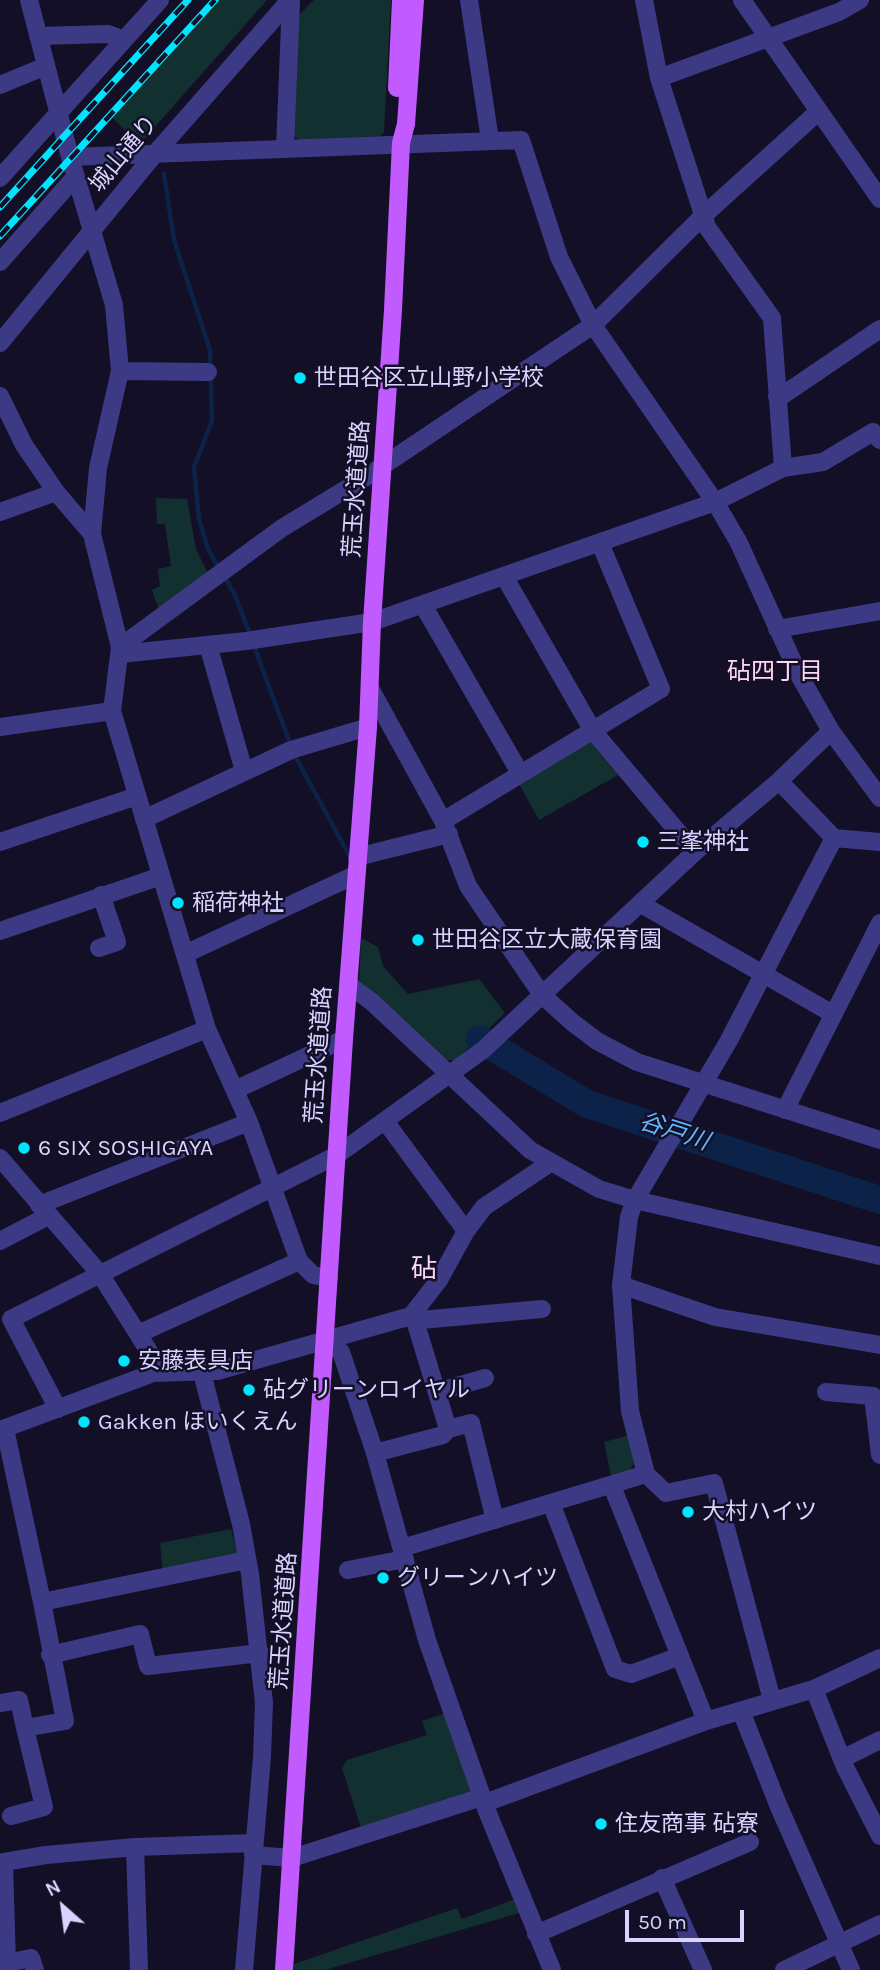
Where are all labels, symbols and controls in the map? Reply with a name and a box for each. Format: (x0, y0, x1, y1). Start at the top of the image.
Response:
street label: 城山通り (84, 110, 164, 198)
place label: 世田谷区立山野小学校 (314, 364, 544, 392)
marker: 世田谷区立山野小学校 (292, 370, 308, 386)
street label: 荒玉水道道路 (338, 419, 376, 559)
district label: 砧四丁目 (727, 658, 823, 686)
place label: 三峯神社 (657, 828, 749, 856)
marker: 三峯神社 (635, 834, 651, 850)
place label: 稲荷神社 (192, 889, 284, 917)
marker: 稲荷神社 (170, 895, 186, 911)
place label: 世田谷区立大蔵保育園 (432, 926, 662, 954)
marker: 世田谷区立大蔵保育園 (410, 932, 426, 948)
street label: 荒玉水道道路 (300, 985, 338, 1125)
water label: 谷戸川 (635, 1107, 713, 1157)
place label: 6 SIX SOSHIGAYA (38, 1134, 213, 1162)
marker: 6 SIX SOSHIGAYA (16, 1140, 32, 1156)
district label: 砧 (411, 1254, 437, 1286)
place label: 安藤表具店 (138, 1347, 253, 1375)
marker: 安藤表具店 (116, 1353, 132, 1369)
place label: 砧グリーンロイヤル (263, 1376, 470, 1404)
marker: 砧グリーンロイヤル (241, 1382, 257, 1398)
place label: Gakken ほいくえん (98, 1408, 298, 1436)
marker: Gakken ほいくえん (76, 1414, 92, 1430)
place label: 大村ハイツ (702, 1498, 817, 1526)
marker: 大村ハイツ (680, 1504, 696, 1520)
street label: 荒玉水道道路 (265, 1551, 303, 1691)
place label: グリーンハイツ (397, 1564, 558, 1592)
marker: グリーンハイツ (375, 1570, 391, 1586)
place label: 住友商事 砧寮 (615, 1810, 758, 1838)
marker: 住友商事 砧寮 (593, 1816, 609, 1832)
north arrow (28, 1872, 98, 1942)
text: N (42, 1876, 64, 1901)
scale bar (628, 1896, 747, 1940)
text: 50 m (638, 1910, 687, 1934)

